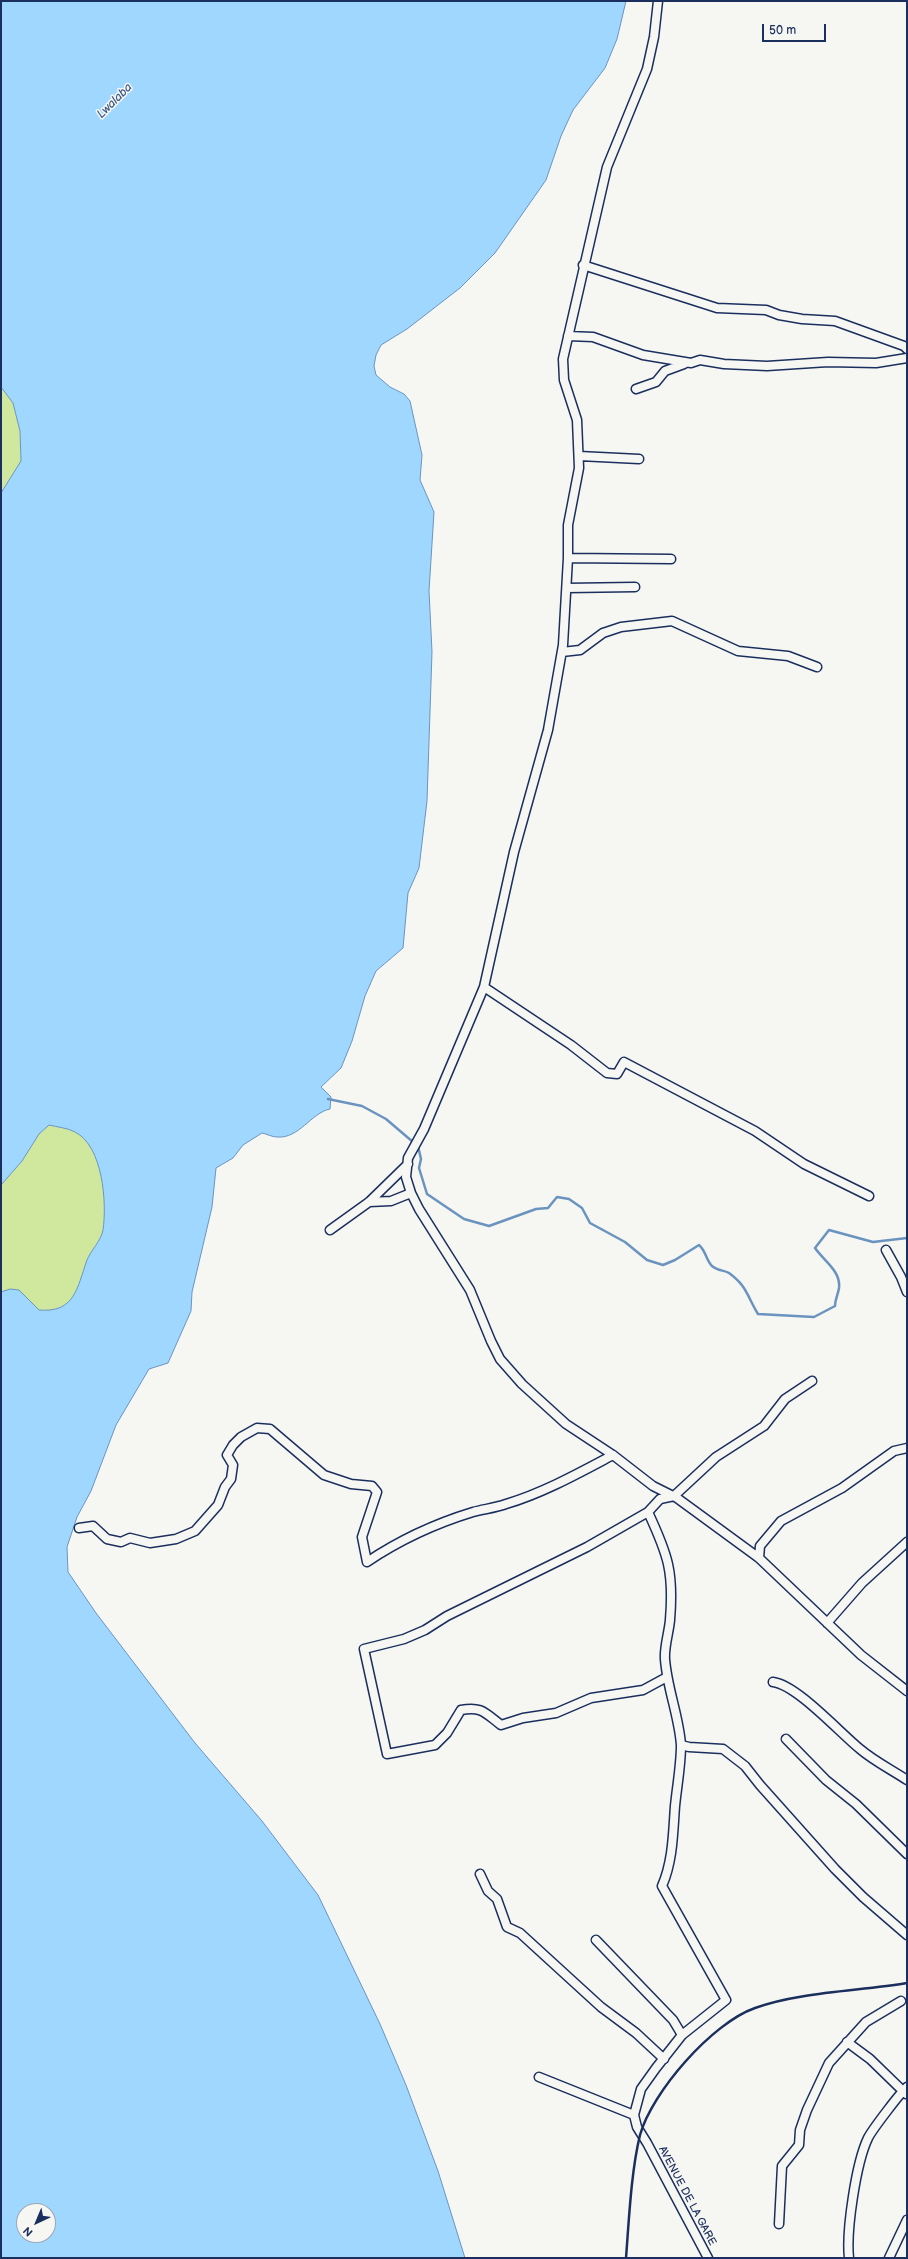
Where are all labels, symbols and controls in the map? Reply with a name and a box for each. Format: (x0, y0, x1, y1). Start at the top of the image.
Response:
scale bar (764, 16, 828, 42)
text: 50 m (769, 23, 796, 38)
water label: Lwalaba (94, 80, 136, 122)
street label: AVENUE DE LA GARE (655, 2144, 719, 2248)
north arrow (16, 2203, 56, 2243)
text: N (21, 2224, 36, 2239)

